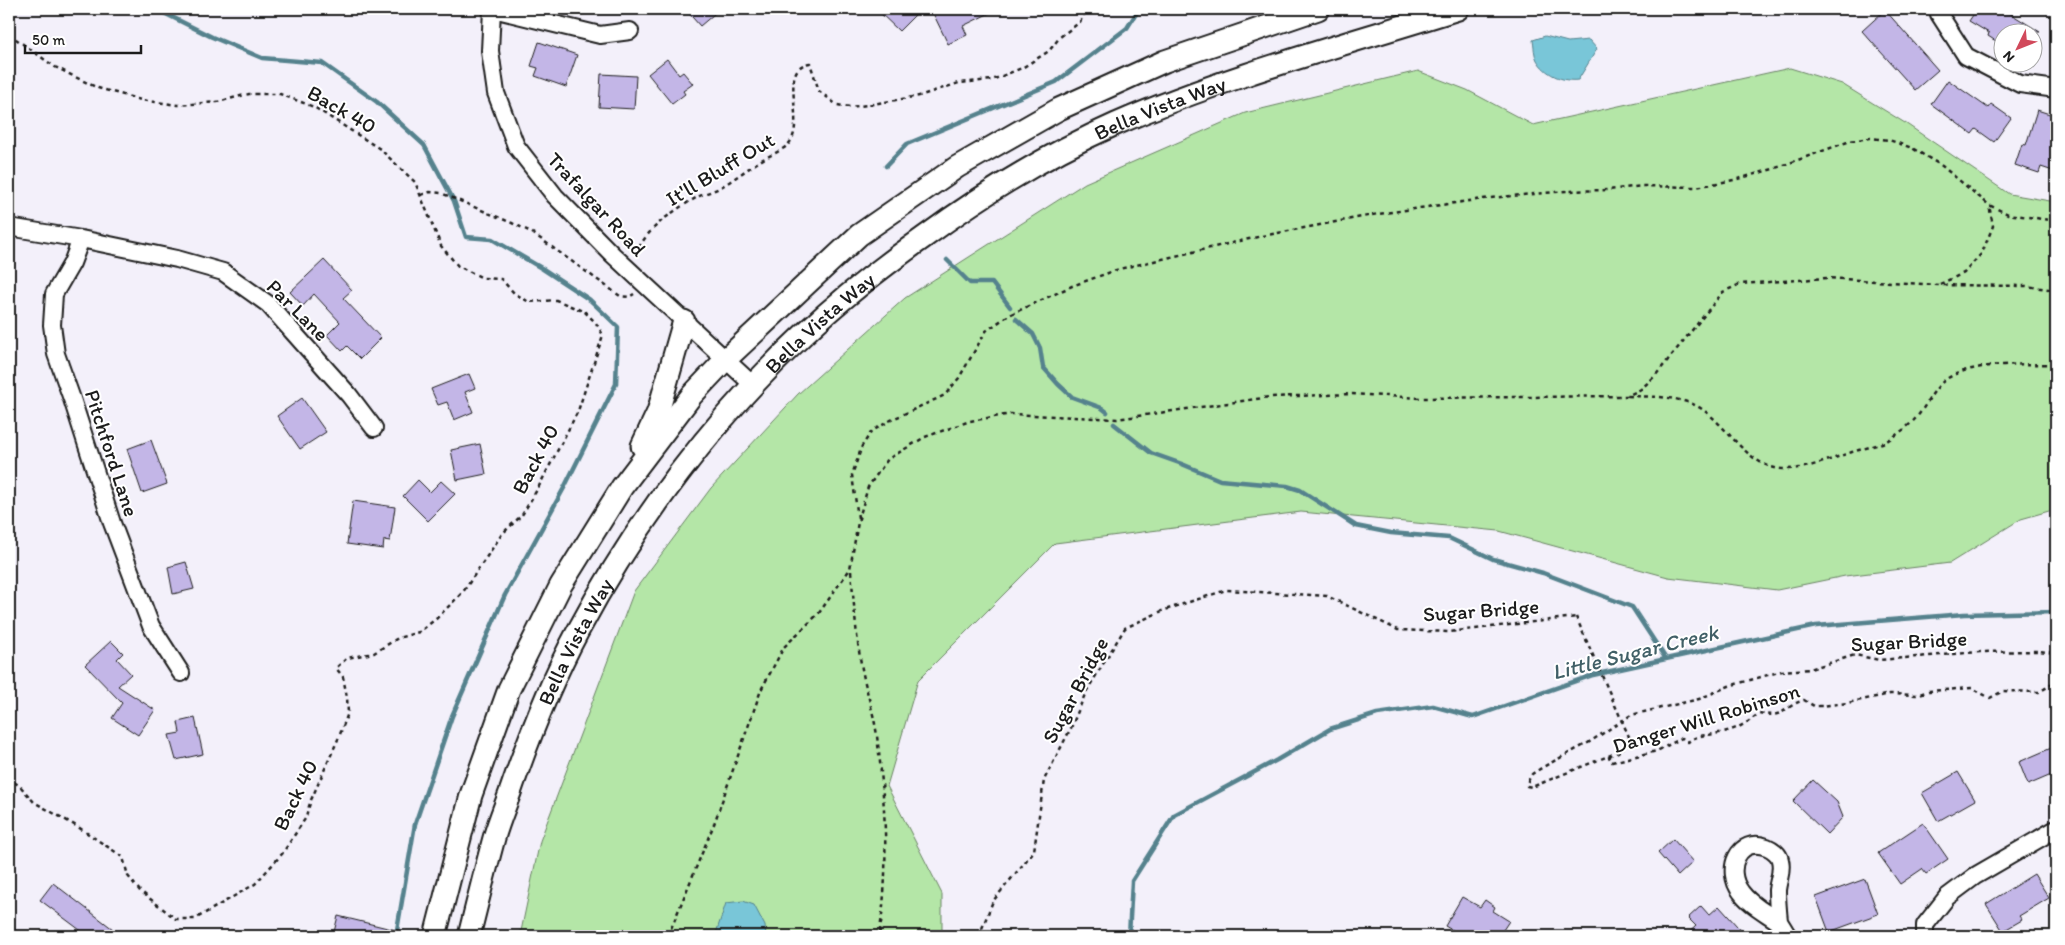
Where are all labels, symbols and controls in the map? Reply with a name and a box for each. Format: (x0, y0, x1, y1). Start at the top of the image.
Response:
scale bar (25, 22, 141, 54)
north arrow (1992, 22, 2042, 72)
text: 50 m (32, 31, 65, 49)
text: N (1999, 47, 2018, 66)
street label: Bella Vista Way (1090, 70, 1229, 145)
street label: Back 40 (303, 79, 381, 139)
street label: It'll Bluff Out (661, 127, 779, 211)
street label: Trafalgar Road (542, 147, 652, 262)
street label: Bella Vista Way (759, 266, 880, 378)
street label: Par Lane (262, 274, 334, 346)
street label: Pitchford Lane (80, 386, 144, 520)
street label: Back 40 (506, 420, 564, 498)
street label: Bella Vista Way (532, 573, 618, 709)
street label: Sugar Bridge (1422, 593, 1540, 627)
water label: Little Sugar Creek (1549, 618, 1723, 686)
street label: Sugar Bridge (1850, 625, 1968, 657)
street label: Sugar Bridge (1037, 633, 1113, 747)
street label: Danger Will Robinson (1609, 678, 1803, 758)
street label: Back 40 (267, 756, 323, 834)

